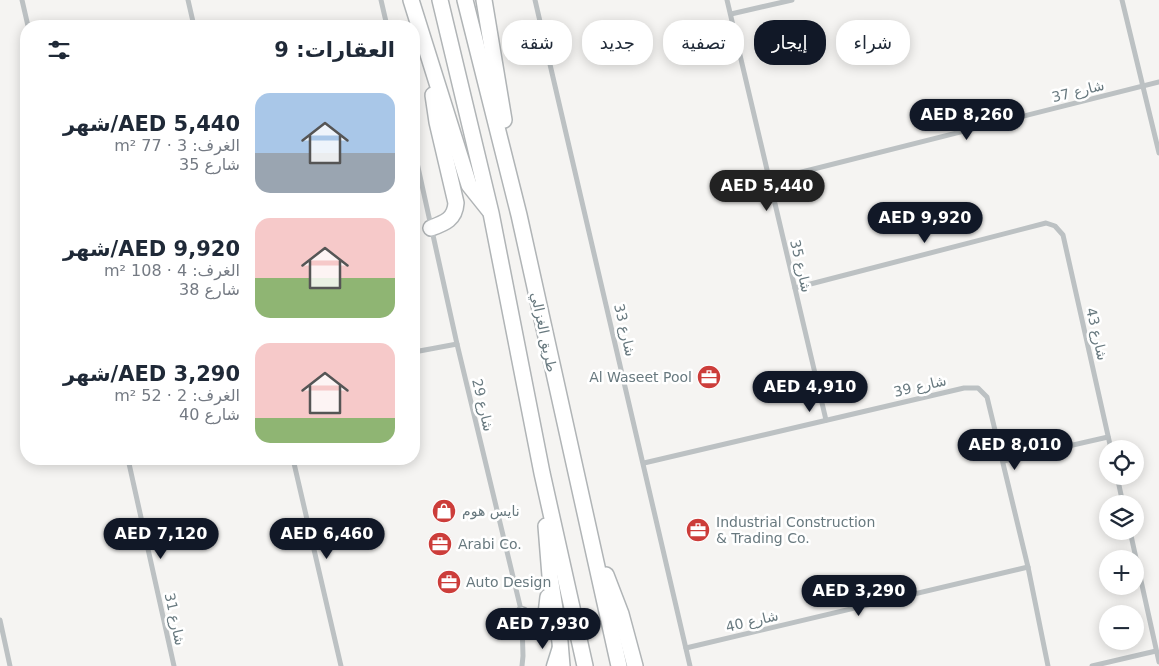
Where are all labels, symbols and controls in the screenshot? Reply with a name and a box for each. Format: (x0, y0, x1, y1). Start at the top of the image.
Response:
chip: شقة (502, 20, 572, 65)
chip: جديد (582, 20, 653, 65)
chip: تصفية (663, 20, 744, 65)
chip: إيجار (754, 20, 826, 65)
chip: شراء (836, 20, 910, 65)
icon: filters (45, 36, 73, 64)
text: العقارات: 9 (274, 38, 395, 62)
street label: شارع 37 (1050, 77, 1106, 106)
pin: AED 8,260 (910, 98, 1024, 141)
text: AED 8,260 (921, 105, 1013, 124)
text: AED 5,440/شهر (63, 112, 240, 136)
icon: home (295, 113, 355, 173)
text: الغرف: 3 · 77 m² (114, 136, 240, 155)
text: شارع 35 (179, 155, 240, 174)
pin: AED 5,440 (710, 170, 824, 212)
text: AED 5,440 (721, 176, 813, 195)
pin: AED 9,920 (868, 202, 982, 244)
text: AED 9,920 (879, 208, 971, 227)
text: AED 9,920/شهر (63, 237, 240, 261)
icon: home (295, 238, 355, 298)
street label: شارع 35 (786, 238, 815, 294)
text: الغرف: 4 · 108 m² (104, 261, 240, 280)
text: شارع 38 (179, 280, 240, 299)
street label: طريق الغزالي (527, 291, 560, 374)
street label: شارع 33 (610, 302, 639, 358)
street label: شارع 43 (1082, 306, 1111, 362)
text: AED 3,290/شهر (63, 362, 240, 386)
icon: home (295, 363, 355, 423)
office icon: Al Waseet Pool (696, 364, 722, 390)
place label: Al Waseet Pool (589, 369, 692, 385)
pin: AED 4,910 (753, 370, 867, 413)
street label: شارع 39 (892, 372, 948, 401)
street label: شارع 29 (468, 377, 497, 433)
text: AED 4,910 (764, 377, 856, 396)
text: الغرف: 2 · 52 m² (114, 386, 240, 405)
text: شارع 40 (179, 405, 240, 424)
pin: AED 8,010 (958, 428, 1072, 471)
text: AED 8,010 (969, 435, 1061, 454)
map controls (1099, 440, 1144, 650)
button: locate (1099, 440, 1144, 485)
button: layers (1099, 495, 1144, 540)
shop icon: نايس هوم (431, 498, 457, 524)
place label: نايس هوم (462, 503, 520, 520)
place label: Industrial Construction & Trading Co. (716, 514, 875, 546)
office icon: Industrial Construction & Trading Co. (685, 517, 711, 543)
pin: AED 7,120 (104, 518, 218, 560)
pin: AED 6,460 (270, 518, 384, 560)
text: AED 7,120 (115, 524, 207, 543)
text: AED 6,460 (281, 524, 373, 543)
office icon: Arabi Co. (427, 531, 453, 557)
place label: Arabi Co. (458, 536, 522, 552)
button: + (1099, 550, 1144, 595)
office icon: Auto Design (436, 569, 462, 595)
place label: Auto Design (466, 574, 551, 590)
pin: AED 3,290 (802, 574, 916, 617)
text: AED 3,290 (813, 581, 905, 600)
street label: شارع 31 (161, 591, 188, 647)
button: − (1099, 605, 1144, 650)
street label: شارع 40 (724, 607, 780, 636)
pin: AED 7,930 (486, 608, 600, 650)
text: AED 7,930 (497, 614, 589, 633)

